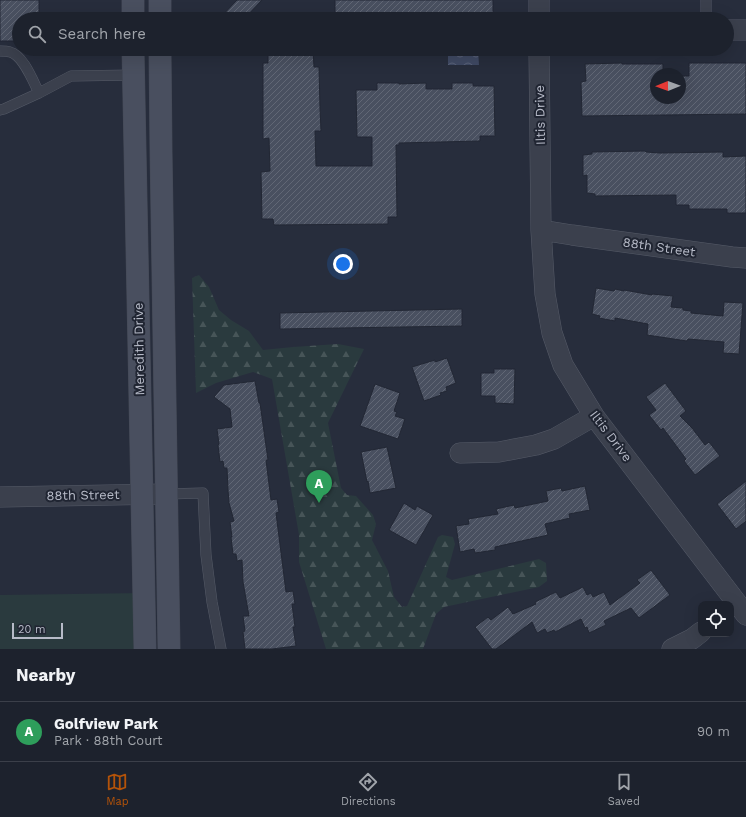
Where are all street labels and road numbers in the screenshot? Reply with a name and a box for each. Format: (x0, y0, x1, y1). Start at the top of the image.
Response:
street label: Iltis Drive (532, 85, 548, 145)
street label: 88th Street (622, 234, 697, 260)
street label: Meredith Drive (131, 302, 147, 396)
street label: Iltis Drive (587, 408, 635, 464)
street label: 88th Street (46, 487, 120, 503)

